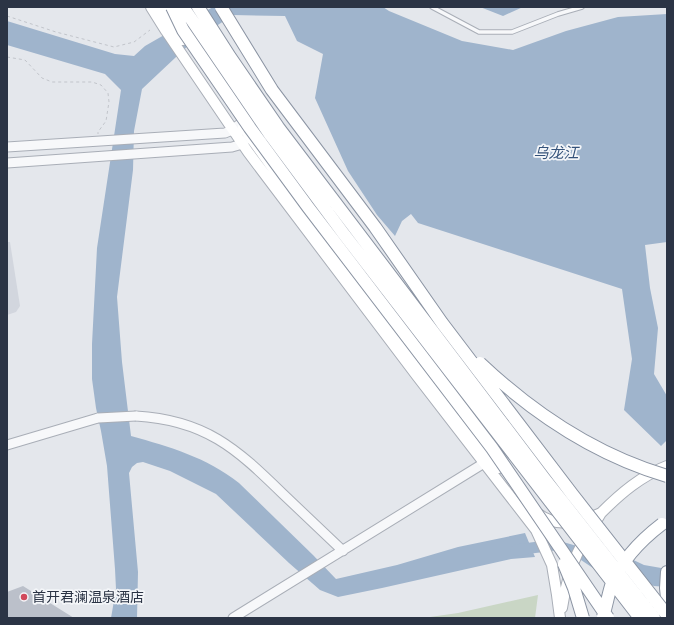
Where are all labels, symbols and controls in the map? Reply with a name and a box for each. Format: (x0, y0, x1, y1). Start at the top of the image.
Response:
water label: 乌龙江 (533, 144, 580, 161)
place label: 首开君澜温泉酒店 (32, 589, 144, 605)
marker: 首开君澜温泉酒店 (19, 592, 29, 602)

